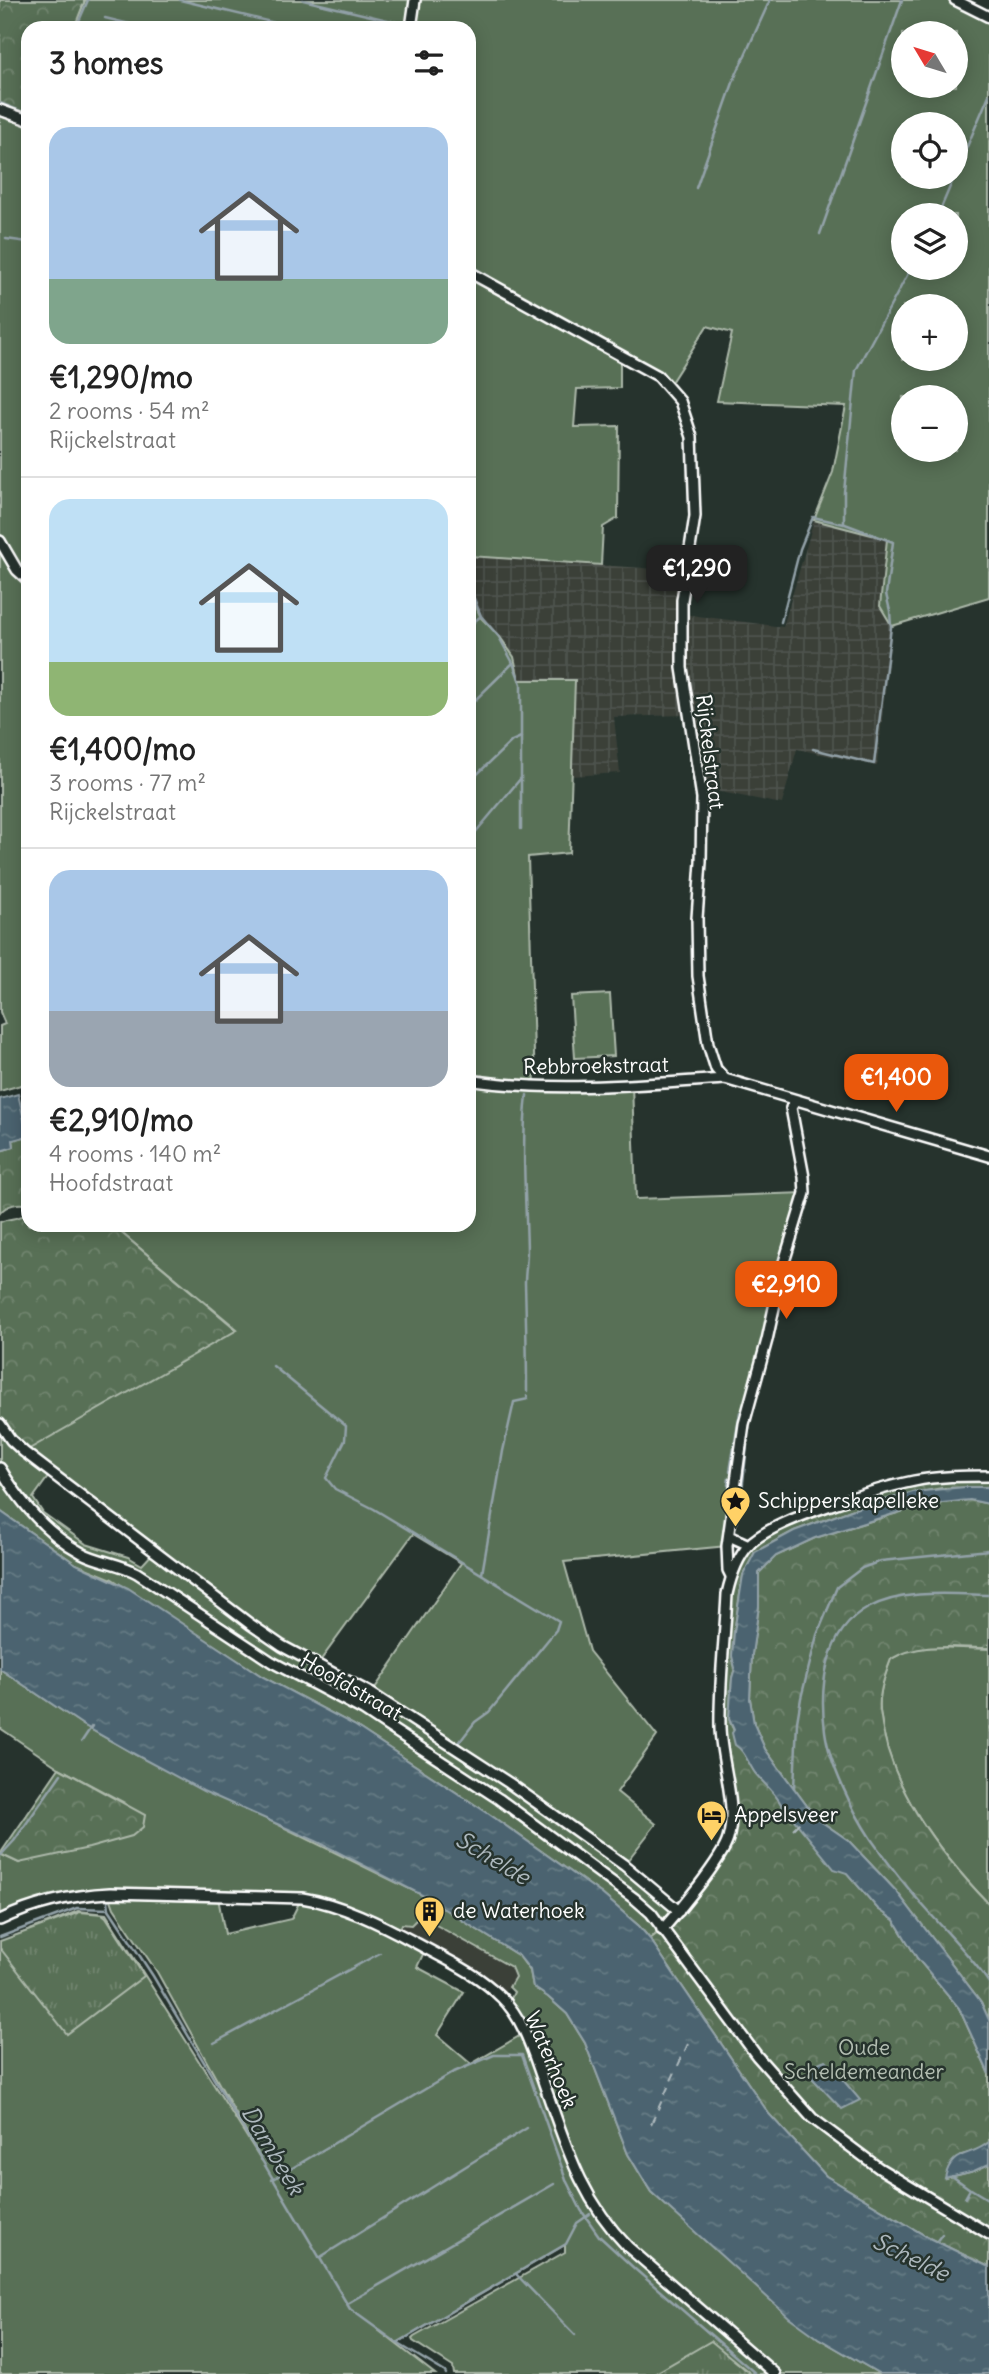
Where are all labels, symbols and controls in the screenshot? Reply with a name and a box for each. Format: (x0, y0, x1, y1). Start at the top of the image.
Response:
north arrow (891, 21, 968, 98)
map controls (891, 21, 968, 462)
text: 3 homes (49, 44, 163, 82)
icon: filters (410, 44, 448, 82)
button: locate (891, 112, 968, 189)
icon: home (186, 173, 312, 299)
button: layers (891, 203, 968, 280)
button: + (891, 294, 968, 371)
text: €1,290/mo (49, 358, 193, 396)
button: − (891, 385, 968, 462)
text: 2 rooms · 54 m² (49, 396, 210, 425)
text: Rijckelstraat (49, 425, 176, 454)
icon: home (186, 545, 312, 671)
pin: €1,290 (640, 546, 754, 605)
text: €1,290 (662, 553, 732, 582)
street label: Rijckelstraat (690, 693, 731, 811)
text: €1,400/mo (49, 730, 196, 768)
text: 3 rooms · 77 m² (49, 768, 206, 797)
text: Rijckelstraat (49, 797, 176, 826)
icon: home (186, 916, 312, 1042)
street label: Rebbroekstraat (523, 1051, 669, 1080)
pin: €1,400 (839, 1054, 953, 1114)
text: €1,400 (860, 1062, 932, 1091)
text: €2,910/mo (49, 1101, 193, 1139)
text: 4 rooms · 140 m² (49, 1139, 221, 1168)
text: Hoofdstraat (49, 1168, 173, 1197)
pin: €2,910 (729, 1262, 843, 1321)
text: €2,910 (751, 1269, 821, 1298)
place icon: Schipperskapelleke (718, 1484, 752, 1528)
place label: Schipperskapelleke (758, 1487, 939, 1514)
street label: Hoofdstraat (295, 1647, 407, 1727)
hotel icon: Appelsveer (694, 1798, 728, 1842)
place label: Appelsveer (734, 1801, 839, 1828)
water label: Schelde (451, 1824, 537, 1892)
building icon: de Waterhoek (413, 1894, 447, 1938)
place label: de Waterhoek (453, 1897, 585, 1924)
street label: Waterhoek (519, 2007, 584, 2113)
park label: Oude Scheldemeander (784, 2034, 944, 2085)
water label: Dambeek (236, 2100, 312, 2201)
water label: Schelde (868, 2226, 955, 2288)

